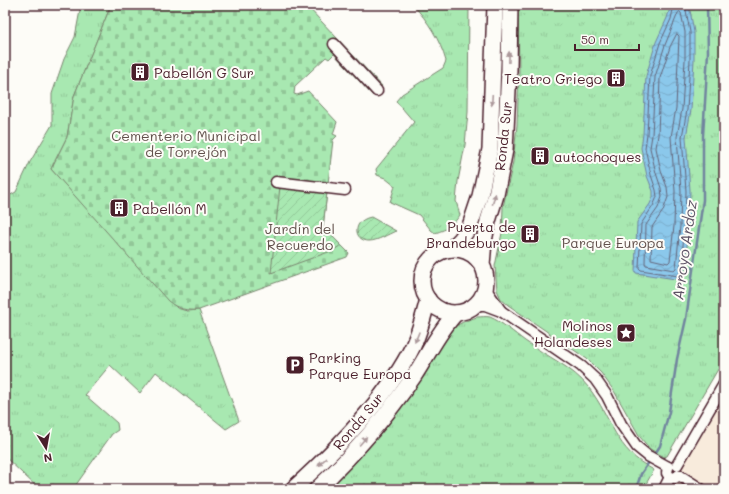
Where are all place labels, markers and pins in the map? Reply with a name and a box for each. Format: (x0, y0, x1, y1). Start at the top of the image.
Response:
building icon: Pabellón G Sur (129, 61, 151, 83)
place label: Pabellón G Sur (154, 63, 254, 82)
building icon: Teatro Griego (605, 67, 627, 89)
place label: Teatro Griego (504, 69, 602, 88)
building icon: autochoques (529, 145, 551, 167)
place label: autochoques (554, 147, 641, 166)
building icon: Pabellón M (108, 197, 130, 219)
place label: Pabellón M (133, 199, 207, 218)
place label: Puerta de Brandeburgo (426, 217, 516, 252)
building icon: Puerta de Brandeburgo (519, 223, 541, 245)
place label: Molinos Holandeses (534, 316, 612, 351)
place icon: Molinos Holandeses (615, 322, 637, 344)
place label: Parking Parque Europa (309, 348, 411, 383)
parking icon: Parking Parque Europa (284, 354, 306, 376)

